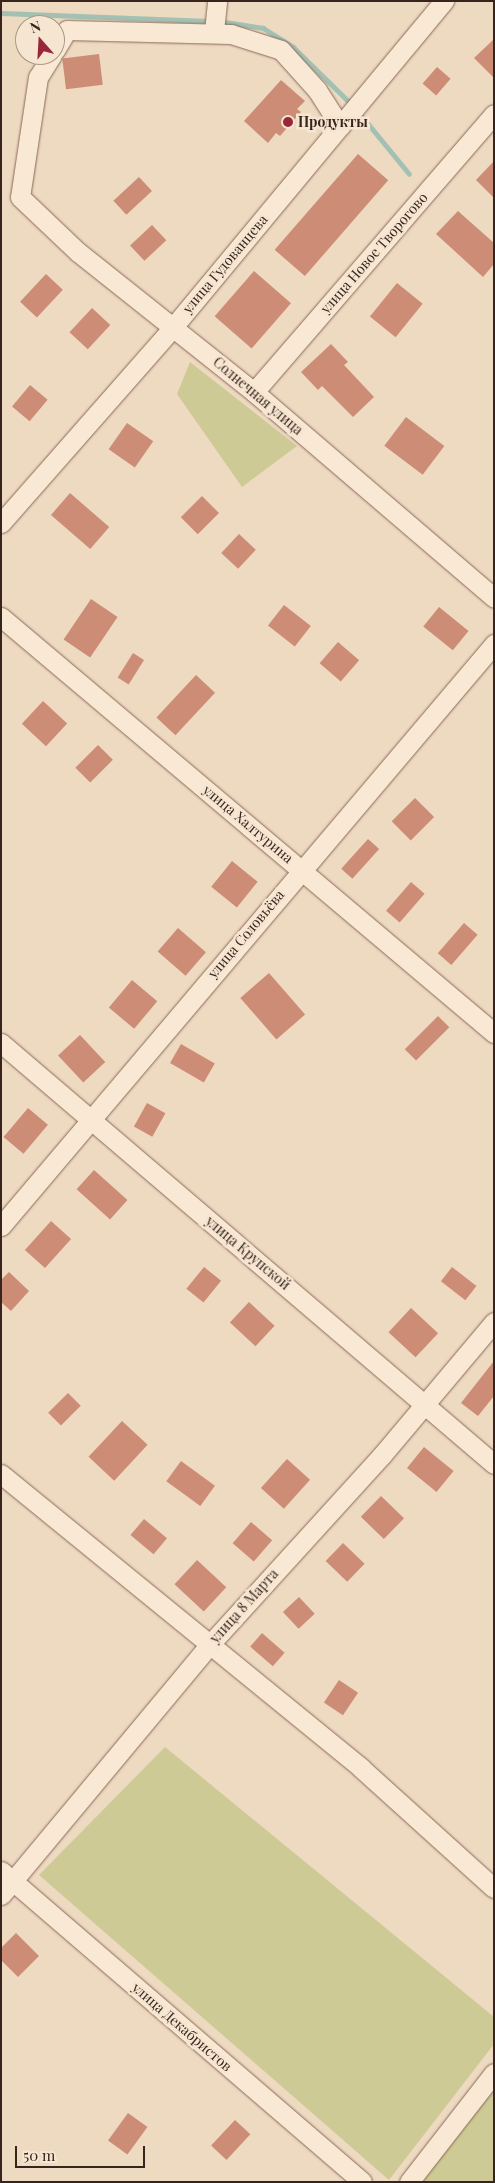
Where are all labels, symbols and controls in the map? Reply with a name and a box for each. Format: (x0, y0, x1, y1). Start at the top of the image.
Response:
north arrow (15, 15, 65, 65)
text: N (27, 16, 43, 37)
place label: Продукты (298, 114, 368, 130)
marker: Продукты (282, 116, 294, 128)
street label: улица Новое Творогово (317, 189, 431, 317)
street label: улица Гудованцева (179, 211, 271, 317)
street label: Солнечная улица (210, 354, 306, 438)
street label: улица Халтурина (200, 781, 296, 867)
street label: улица Соловьёва (204, 887, 288, 981)
street label: улица Крупской (202, 1213, 294, 1293)
street label: улица 8 Марта (206, 1565, 282, 1647)
street label: улица Декабристов (129, 1979, 235, 2075)
scale bar (18, 2136, 148, 2168)
text: 50 m (23, 2145, 55, 2165)

